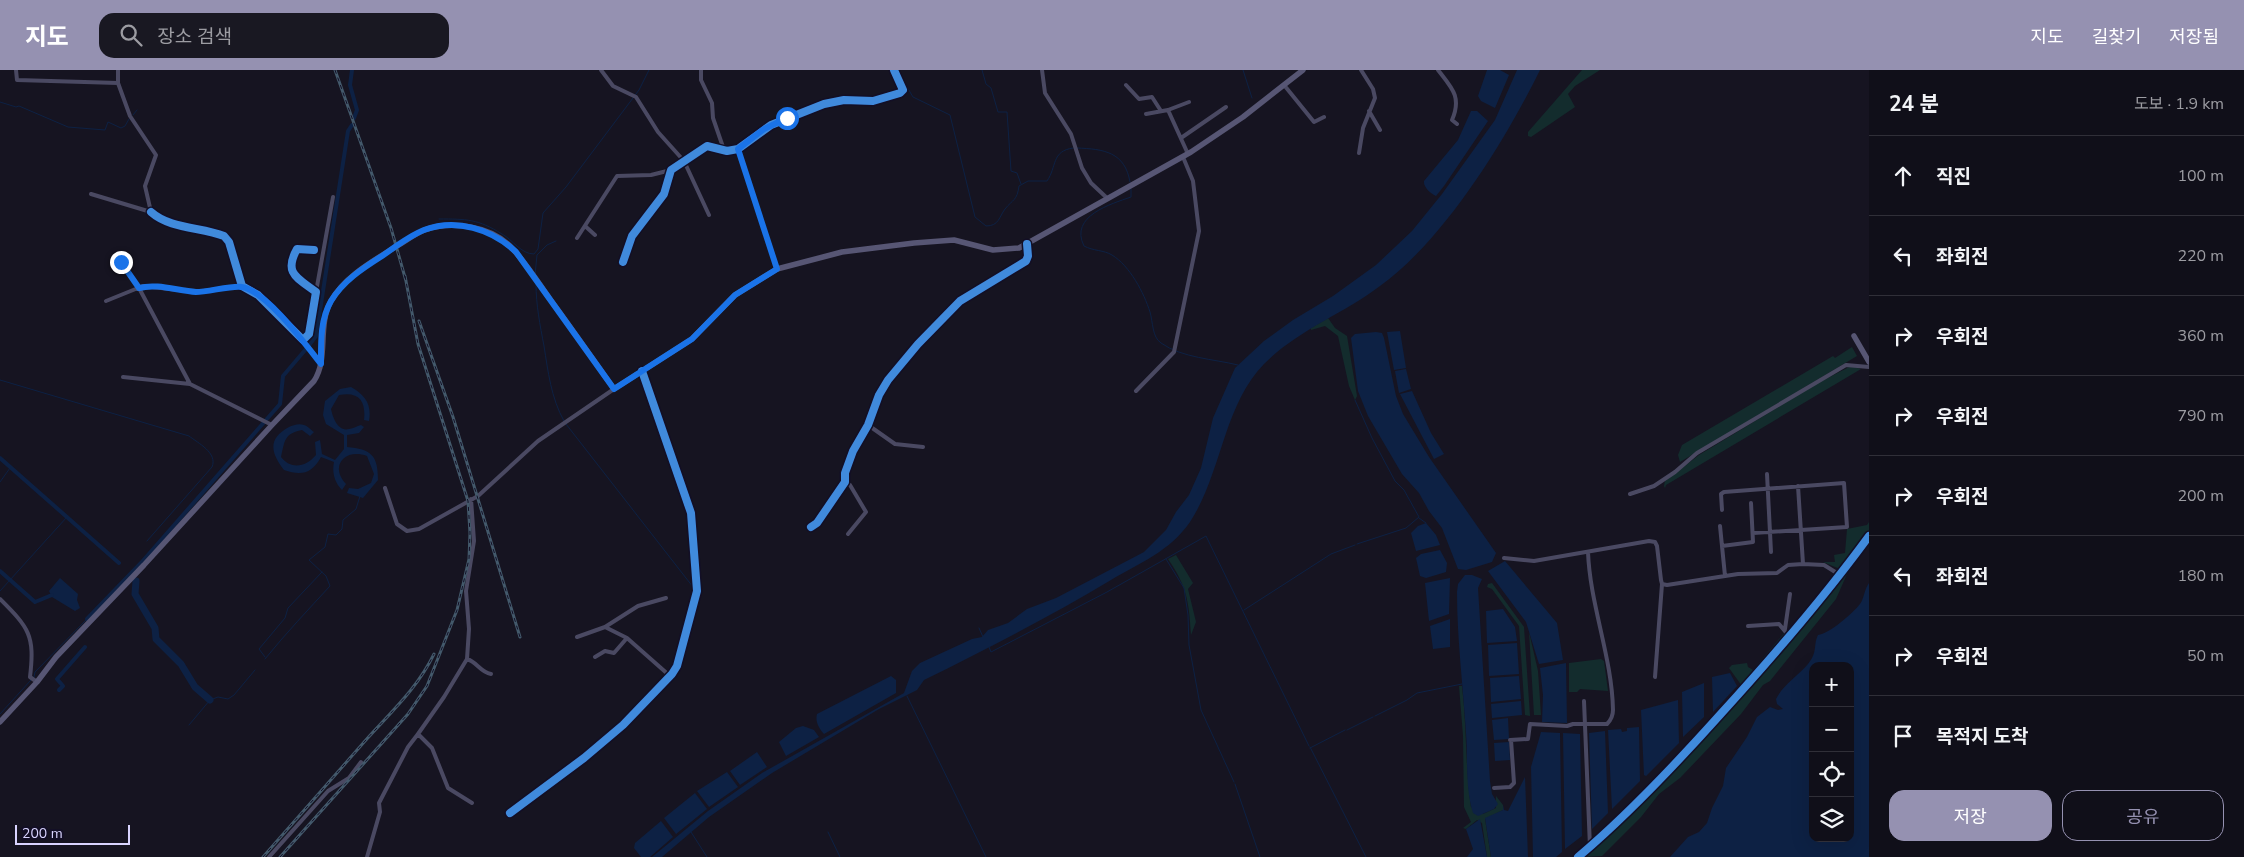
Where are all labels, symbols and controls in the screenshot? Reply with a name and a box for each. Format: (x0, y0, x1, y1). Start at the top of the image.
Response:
search box (99, 13, 449, 58)
text: 지도 (25, 21, 69, 53)
icon: search (117, 21, 145, 49)
text: 장소 검색 (157, 24, 232, 50)
text: 지도 (2031, 25, 2064, 49)
text: 길찾기 (2092, 25, 2141, 49)
text: 저장됨 (2169, 25, 2219, 49)
text: 24 분 (1889, 90, 1939, 118)
text: 도보 · 1.9 km (2134, 93, 2224, 115)
route start (776, 107, 799, 130)
icon: ahead (1889, 162, 1917, 190)
text: 직진 (1936, 164, 1971, 190)
text: 100 m (2177, 165, 2224, 187)
icon: left (1889, 242, 1917, 270)
text: 좌회전 (1936, 244, 1988, 270)
text: 220 m (2177, 245, 2224, 267)
route end (110, 251, 133, 274)
icon: right (1889, 322, 1917, 350)
text: 우회전 (1936, 324, 1988, 350)
text: 360 m (2177, 325, 2224, 347)
icon: right (1889, 402, 1917, 430)
text: 우회전 (1936, 404, 1988, 430)
text: 790 m (2177, 405, 2224, 427)
icon: right (1889, 482, 1917, 510)
text: 우회전 (1936, 484, 1988, 510)
text: 200 m (2177, 485, 2224, 507)
icon: left (1889, 562, 1917, 590)
text: 좌회전 (1936, 564, 1988, 590)
text: 180 m (2177, 565, 2224, 587)
icon: right (1889, 642, 1917, 670)
text: 우회전 (1936, 644, 1988, 670)
text: 50 m (2187, 645, 2224, 667)
map controls (1809, 662, 1854, 842)
button: + (1809, 662, 1854, 707)
button: − (1809, 707, 1854, 752)
icon: arrive (1889, 722, 1917, 750)
text: 목적지 도착 (1936, 724, 2029, 750)
button: locate (1809, 752, 1854, 797)
button: 저장 (1889, 790, 2052, 841)
button: 공유 (2062, 790, 2224, 841)
button: layers (1809, 797, 1854, 842)
scale bar (15, 822, 130, 845)
text: 200 m (22, 824, 63, 843)

